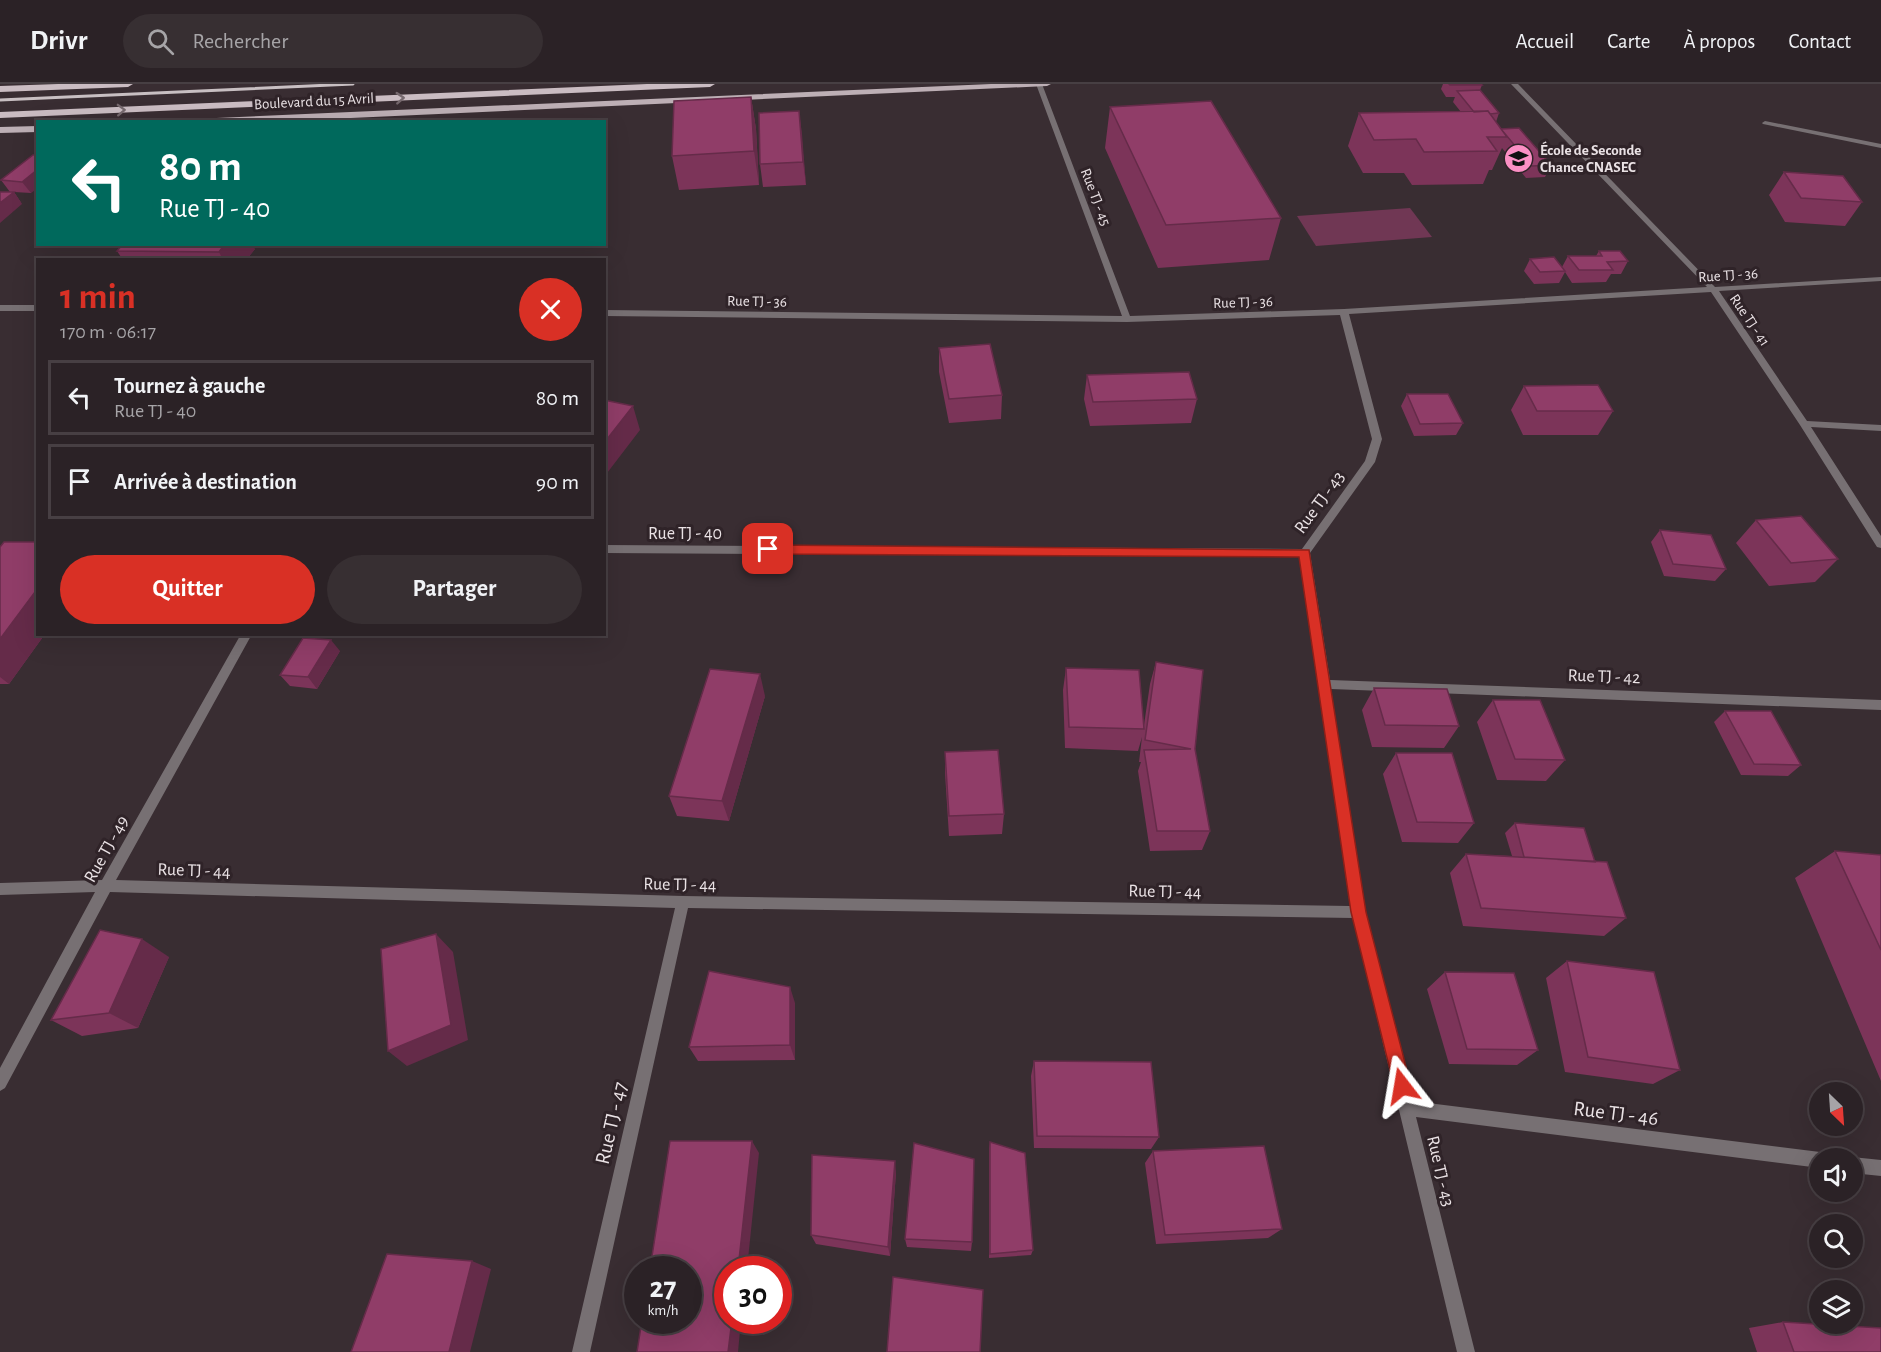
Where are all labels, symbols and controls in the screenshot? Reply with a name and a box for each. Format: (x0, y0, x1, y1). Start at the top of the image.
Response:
search box (123, 14, 543, 68)
icon: search (144, 25, 177, 58)
text: Drivr (30, 27, 87, 55)
text: Rechercher (192, 30, 288, 52)
text: Accueil (1516, 31, 1574, 52)
text: Carte (1607, 31, 1650, 52)
text: À propos (1683, 31, 1755, 52)
text: Contact (1788, 31, 1851, 52)
street label: Boulevard du 15 Avril (254, 91, 374, 112)
one-way arrow (396, 92, 405, 104)
one-way arrow (117, 104, 126, 116)
place label: École de Seconde Chance CNASEC (1540, 141, 1641, 175)
school or university icon: École de Seconde Chance CNASEC (1503, 143, 1535, 175)
icon: left (60, 144, 138, 222)
text: 80 m (159, 146, 242, 188)
street label: Rue TJ - 45 (1078, 166, 1113, 228)
text: Rue TJ - 40 (159, 195, 270, 222)
street label: Rue TJ - 36 (1698, 266, 1758, 285)
button: close (519, 278, 582, 341)
text: 1 min (60, 279, 136, 315)
street label: Rue TJ - 41 (1727, 292, 1772, 349)
street label: Rue TJ - 36 (727, 293, 787, 310)
street label: Rue TJ - 36 (1213, 294, 1273, 311)
text: 170 m · 06:17 (60, 322, 156, 342)
text: Tournez à gauche (114, 375, 265, 397)
icon: left (63, 381, 96, 414)
text: 80 m (536, 387, 579, 409)
text: Rue TJ - 40 (114, 401, 196, 421)
icon: arrive (63, 465, 96, 498)
street label: Rue TJ - 43 (1291, 468, 1348, 537)
text: Arrivée à destination (114, 471, 297, 493)
text: 90 m (536, 471, 579, 493)
pin (742, 523, 793, 574)
street label: Rue TJ - 40 (648, 525, 722, 543)
icon: arrive (751, 532, 784, 565)
button: Quitter (60, 555, 315, 624)
button: Partager (327, 555, 582, 624)
street label: Rue TJ - 42 (1567, 667, 1641, 687)
street label: Rue TJ - 49 (81, 813, 132, 886)
street label: Rue TJ - 44 (157, 861, 231, 881)
street label: Rue TJ - 44 (643, 875, 717, 895)
street label: Rue TJ - 44 (1128, 882, 1202, 902)
position arrow (1370, 1054, 1434, 1118)
street label: Rue TJ - 47 (592, 1080, 631, 1166)
north arrow (1809, 1082, 1863, 1136)
map controls (1809, 1082, 1863, 1334)
street label: Rue TJ - 46 (1572, 1098, 1660, 1129)
street label: Rue TJ - 43 (1423, 1134, 1457, 1208)
button: sound (1809, 1148, 1863, 1202)
button: search (1809, 1214, 1863, 1268)
speed limit sign: 30 (714, 1256, 792, 1334)
text: 27 (649, 1273, 677, 1303)
button: layers (1809, 1280, 1863, 1334)
text: km/h (648, 1303, 678, 1318)

